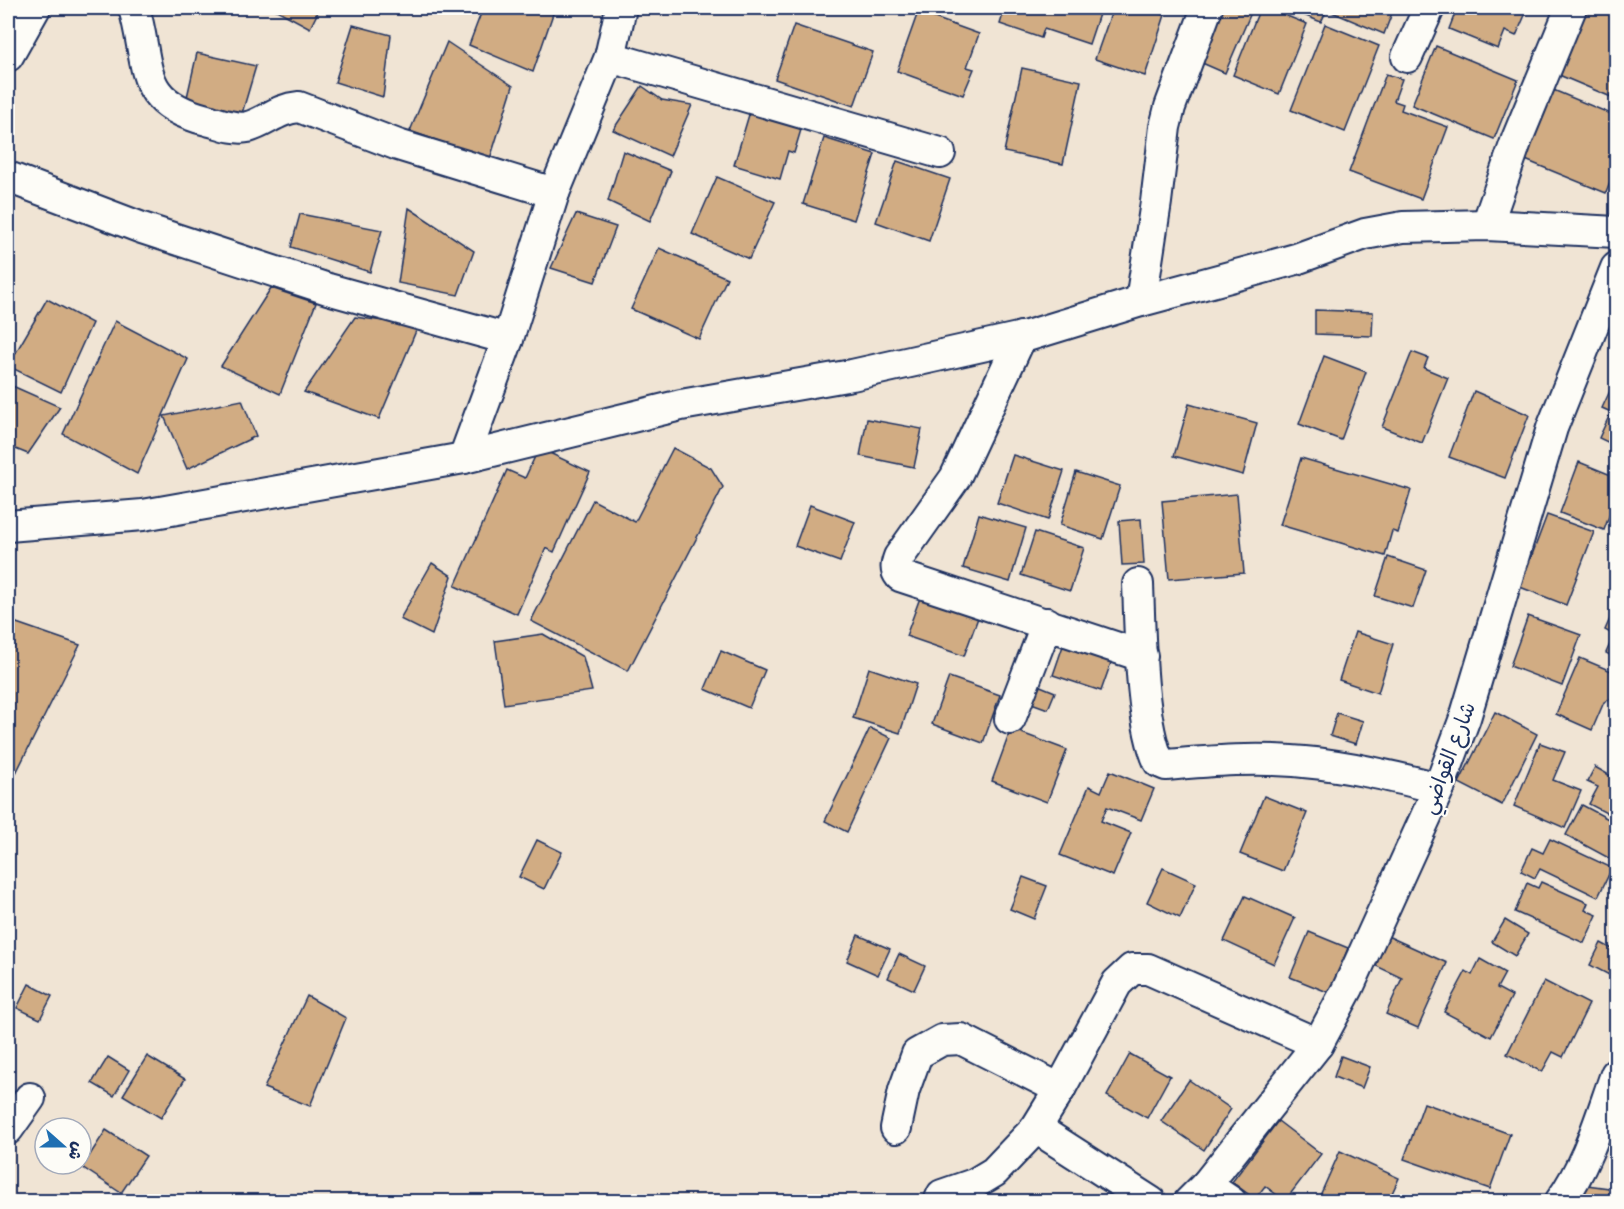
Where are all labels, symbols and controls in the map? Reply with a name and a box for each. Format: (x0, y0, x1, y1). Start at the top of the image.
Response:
street label: شارع القواضي (1413, 698, 1487, 820)
north arrow (33, 1116, 93, 1176)
text: ش (64, 1139, 90, 1164)

